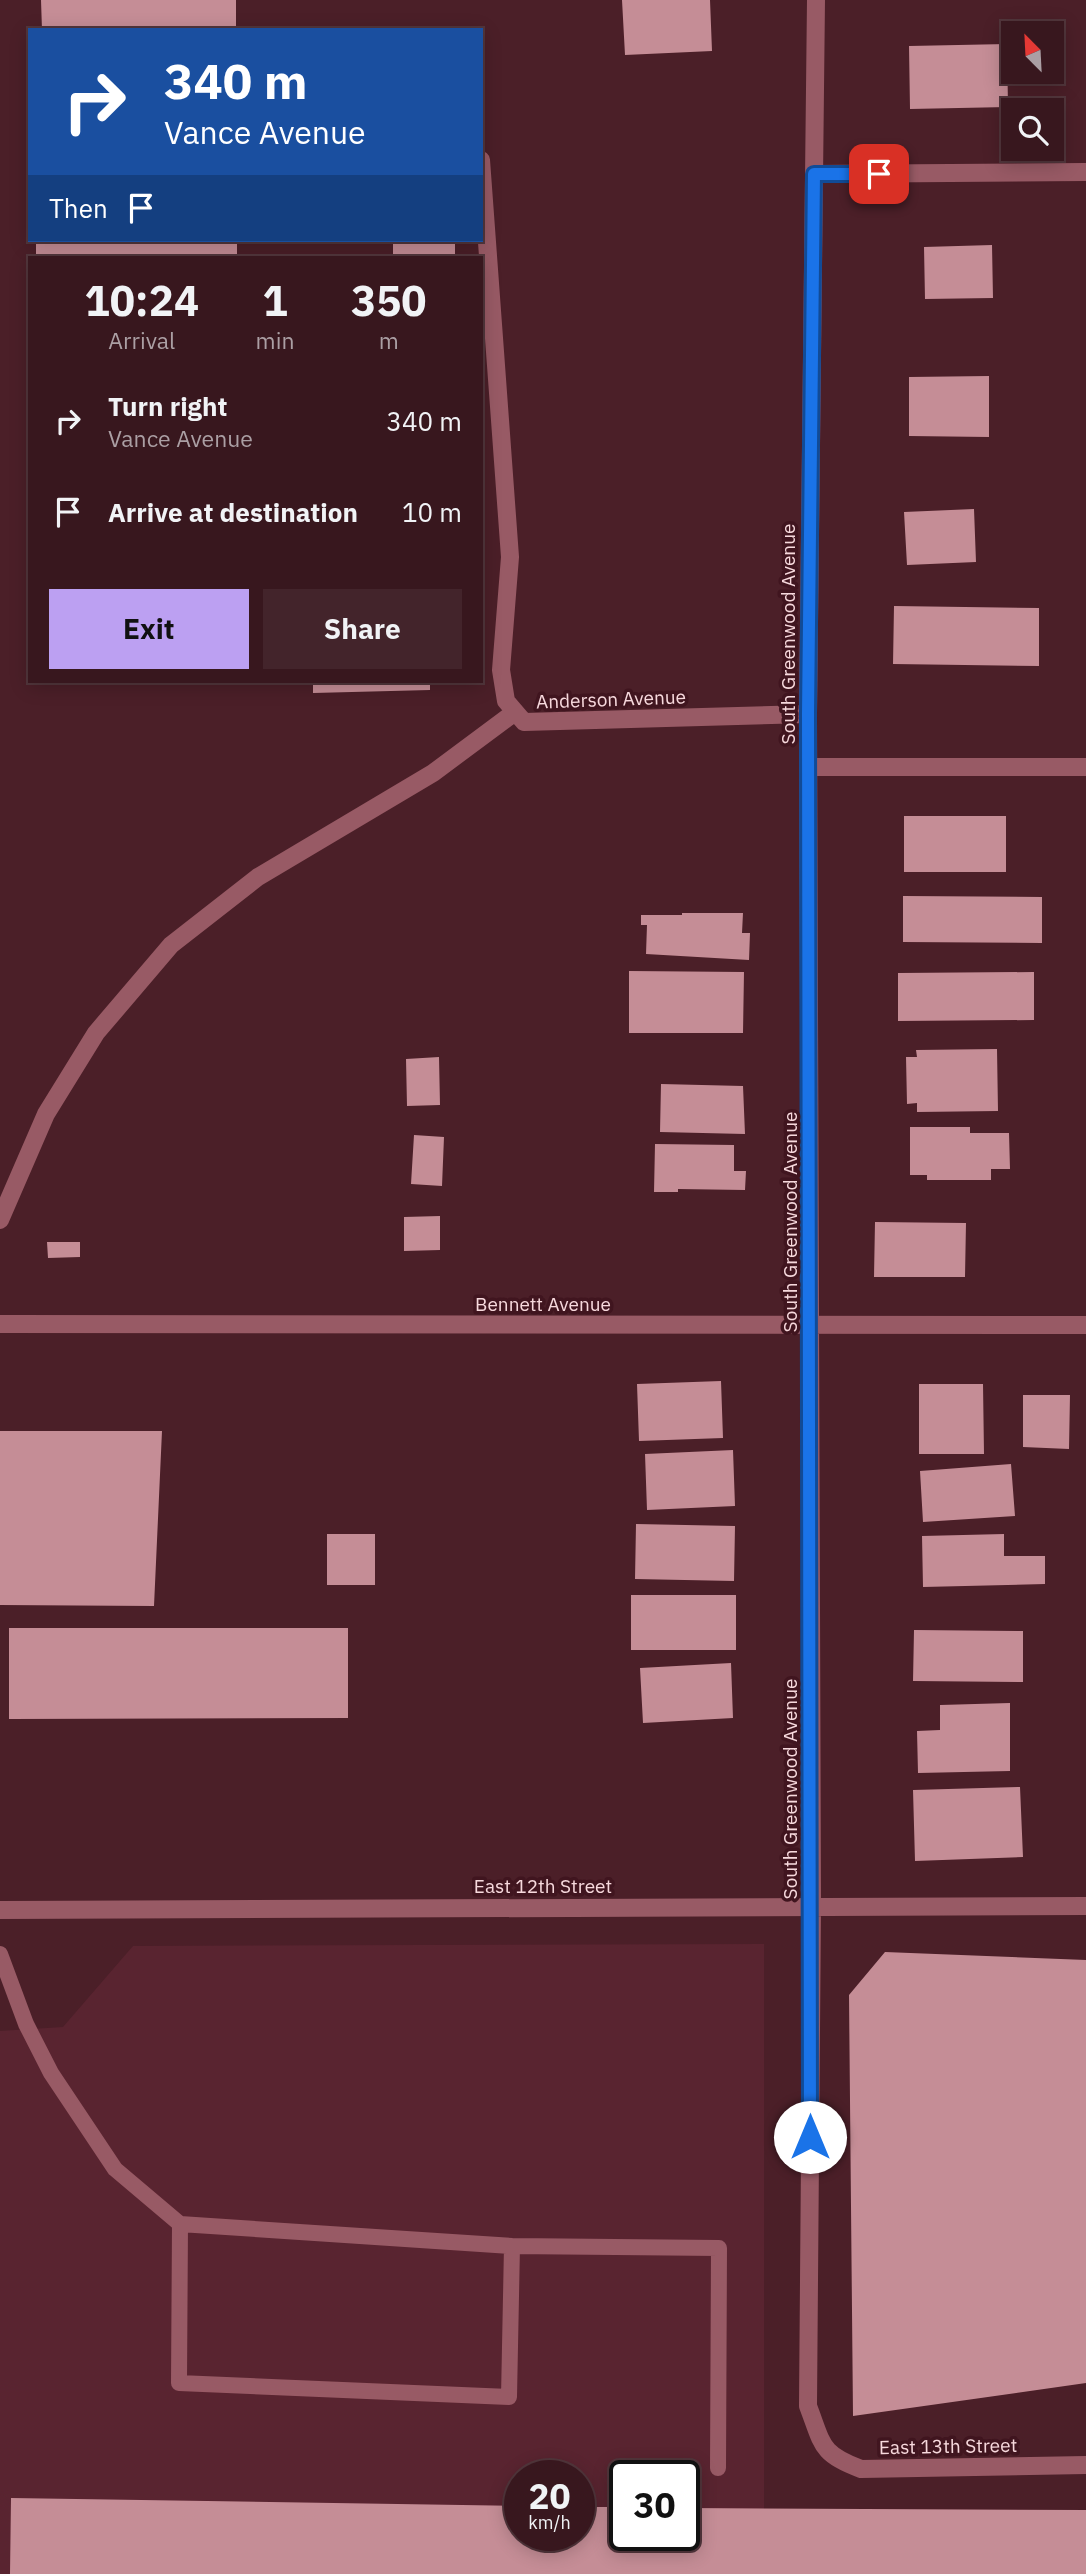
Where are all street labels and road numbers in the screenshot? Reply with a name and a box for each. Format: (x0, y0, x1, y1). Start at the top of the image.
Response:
street label: South Greenwood Avenue (776, 524, 800, 744)
street label: Anderson Avenue (536, 684, 686, 714)
street label: South Greenwood Avenue (778, 1112, 802, 1332)
street label: Bennett Avenue (475, 1292, 611, 1316)
street label: South Greenwood Avenue (778, 1679, 802, 1899)
street label: East 12th Street (474, 1874, 612, 1898)
street label: East 13th Street (879, 2433, 1017, 2459)

